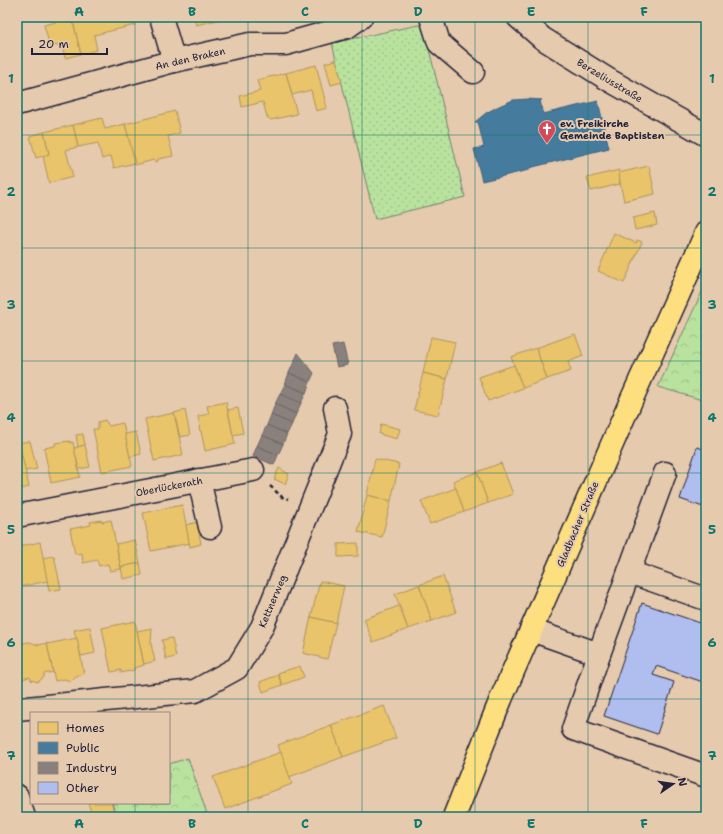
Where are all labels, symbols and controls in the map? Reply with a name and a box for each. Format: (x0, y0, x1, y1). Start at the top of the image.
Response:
text: A (74, 3, 84, 20)
text: B (188, 3, 196, 20)
text: C (301, 3, 309, 20)
text: D (413, 3, 423, 20)
text: E (527, 3, 536, 20)
text: F (640, 3, 648, 20)
scale bar (32, 30, 107, 56)
text: 20 m (38, 36, 69, 52)
street label: An den Braken (154, 44, 226, 73)
street label: Berzeliusstraße (574, 56, 645, 105)
text: 1 (8, 70, 14, 87)
text: 1 (709, 70, 715, 87)
place label: ev. Freikirche Gemeinde Baptisten (560, 117, 665, 142)
church icon: ev. Freikirche Gemeinde Baptisten (537, 119, 557, 144)
text: 2 (6, 183, 16, 200)
text: 2 (707, 183, 717, 200)
text: 3 (6, 296, 16, 313)
text: 3 (707, 296, 717, 313)
text: 4 (6, 409, 16, 426)
text: 4 (707, 409, 717, 426)
street label: Oberlückerath (135, 474, 204, 499)
street label: Gladbacher Straße (554, 479, 602, 569)
text: 5 (7, 521, 15, 538)
text: 5 (708, 521, 716, 538)
street label: Kettnerweg (255, 573, 289, 630)
text: 6 (6, 634, 16, 651)
text: 6 (707, 634, 717, 651)
legend (30, 712, 170, 804)
text: Homes (66, 720, 105, 736)
text: Public (66, 740, 100, 756)
text: 7 (6, 747, 16, 764)
text: 7 (707, 747, 717, 764)
text: Industry (66, 760, 117, 776)
north arrow (653, 764, 693, 804)
text: N (674, 776, 691, 788)
text: Other (66, 780, 100, 796)
text: A (74, 815, 84, 832)
text: B (188, 815, 196, 832)
text: C (301, 815, 309, 832)
text: D (413, 815, 423, 832)
text: E (527, 815, 536, 832)
text: F (640, 815, 648, 832)

